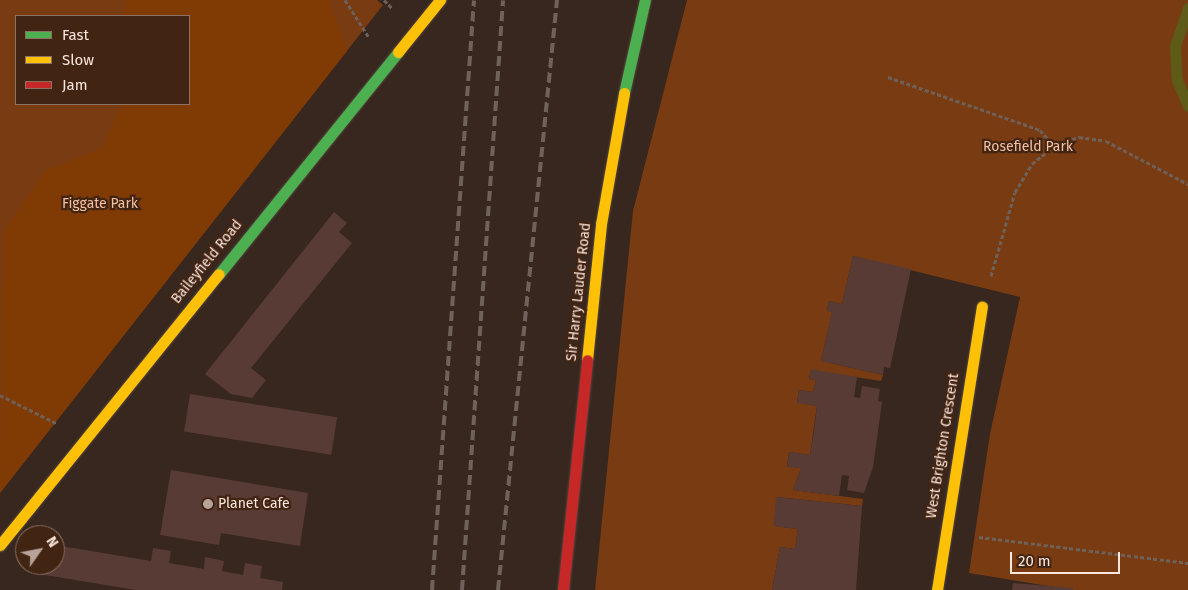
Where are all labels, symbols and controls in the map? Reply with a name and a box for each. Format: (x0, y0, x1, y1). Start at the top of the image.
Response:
legend (15, 15, 190, 105)
text: Fast (62, 26, 89, 44)
text: Slow (62, 51, 94, 69)
text: Jam (62, 76, 88, 94)
park label: Rosefield Park (983, 139, 1073, 155)
park label: Figgate Park (62, 196, 138, 212)
street label: Baileyfield Road (168, 217, 246, 307)
street label: Sir Harry Lauder Road (563, 222, 595, 362)
street label: West Brighton Crescent (923, 372, 963, 520)
place label: Planet Cafe (218, 496, 290, 512)
marker: Planet Cafe (202, 498, 214, 510)
north arrow (15, 525, 65, 575)
text: N (42, 534, 62, 551)
scale bar (1013, 542, 1123, 574)
text: 20 m (1018, 552, 1051, 570)

